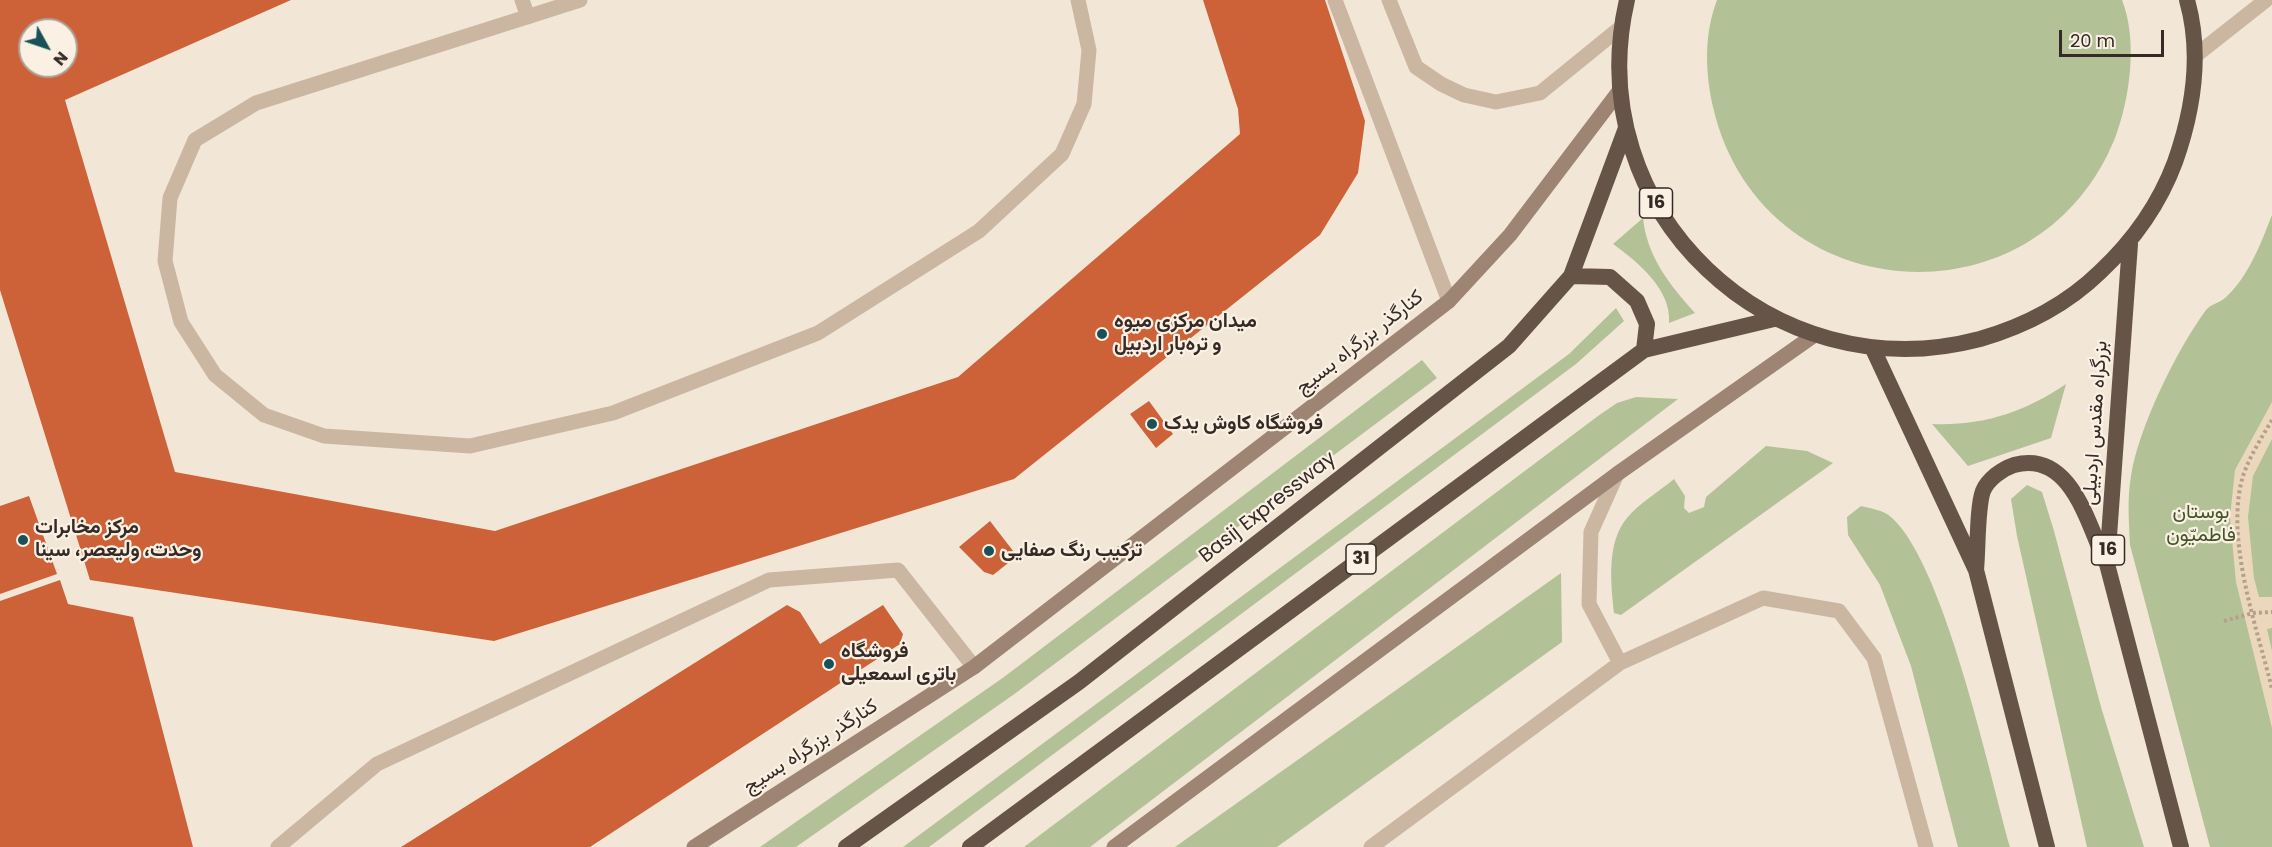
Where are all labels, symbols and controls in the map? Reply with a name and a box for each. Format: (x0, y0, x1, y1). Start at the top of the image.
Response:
north arrow (18, 18, 78, 78)
scale bar (2062, 18, 2167, 56)
text: 20 m (2070, 28, 2115, 53)
text: N (48, 47, 73, 71)
road number: 16 (1640, 188, 1672, 218)
street label: کنارگذر بزرگراه بسیج (1291, 286, 1429, 400)
place label: میدان مرکزی میوه و تره‌بار اردبیل (1114, 310, 1257, 357)
marker: میدان مرکزی میوه و تره‌بار اردبیل (1095, 327, 1109, 341)
street label: بزرگراه مقدس اردبیلی (2078, 340, 2114, 506)
place label: فروشگاه کاوش یدک (1164, 412, 1323, 436)
marker: فروشگاه کاوش یدک (1145, 417, 1159, 431)
street label: Basij Expressway (1195, 447, 1341, 569)
park label: بوستان فاطمیّون (2166, 501, 2236, 548)
place label: مرکز مخابرات وحدت، ولیعصر، سینا (35, 516, 202, 563)
marker: مرکز مخابرات وحدت، ولیعصر، سینا (16, 533, 30, 547)
road number: 16 (2092, 535, 2124, 565)
place label: ترکیب رنگ صفایی (1001, 539, 1143, 563)
marker: ترکیب رنگ صفایی (982, 544, 996, 558)
road number: 31 (1346, 544, 1376, 574)
place label: فروشگاه باتری اسمعیلی (841, 640, 956, 687)
marker: فروشگاه باتری اسمعیلی (822, 657, 836, 671)
street label: کنارگذر بزرگراه بسیج (739, 695, 883, 799)

